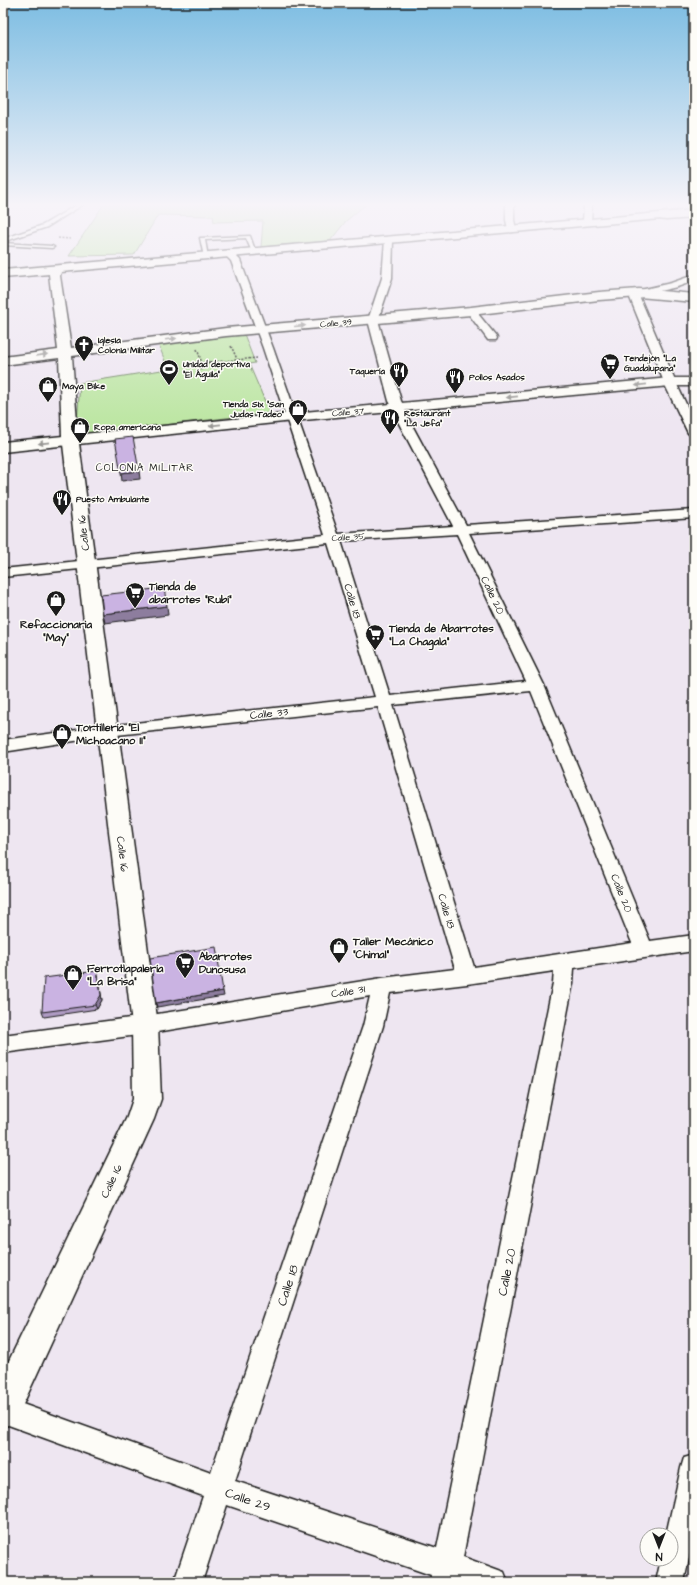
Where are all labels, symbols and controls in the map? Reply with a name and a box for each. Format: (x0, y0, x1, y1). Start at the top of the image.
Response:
street label: Calle 39 (320, 316, 353, 331)
one-way arrow (294, 322, 306, 329)
church icon: Iglesia Colonia Militar (73, 334, 95, 362)
place label: Iglesia Colonia Militar (98, 334, 155, 357)
one-way arrow (164, 335, 177, 342)
one-way arrow (36, 352, 48, 359)
supermarket icon: Tendejón "La Guadalupana" (599, 352, 621, 380)
place label: Tendejón "La Guadalupana" (623, 352, 677, 375)
sports icon: Unidad deportiva "El Águila" (158, 358, 180, 386)
place label: Unidad deportiva "El Águila" (182, 358, 251, 381)
restaurant icon: Taquería (388, 360, 410, 388)
place label: Taquería (349, 365, 385, 378)
restaurant icon: Pollos Asados (444, 366, 466, 394)
place label: Pollos Asados (469, 371, 525, 384)
shop icon: Maya Bike (37, 375, 59, 403)
place label: Maya Bike (62, 380, 105, 394)
one-way arrow (635, 381, 647, 388)
one-way arrow (506, 394, 518, 401)
place label: Tienda Six "San Judas Tadeo" (222, 398, 285, 421)
shop icon: Tienda Six "San Judas Tadeo" (287, 398, 309, 426)
street label: Calle 37 (331, 405, 365, 420)
restaurant icon: Restaurant "La Jefa" (379, 407, 401, 435)
place label: Restaurant "La Jefa" (404, 407, 451, 430)
shop icon: Ropa americana (69, 416, 91, 444)
place label: Ropa americana (94, 421, 161, 434)
one-way arrow (209, 422, 221, 428)
one-way arrow (38, 439, 50, 446)
district label: COLONIA MILITAR (96, 461, 194, 475)
restaurant icon: Puesto Ambulante (51, 488, 73, 516)
place label: Puesto Ambulante (76, 493, 150, 506)
street label: Calle 16 (74, 514, 93, 551)
street label: Calle 35 (331, 530, 366, 545)
street label: Calle 20 (477, 574, 508, 617)
place label: Tienda de abarrotes "Rubí" (148, 579, 232, 607)
supermarket icon: Tienda de abarrotes "Rubí" (124, 581, 146, 609)
street label: Calle 18 (340, 582, 365, 620)
shop icon: Refaccionaria "May" (45, 589, 67, 617)
place label: Refaccionaria "May" (20, 617, 92, 647)
place label: Tienda de Abarrotes "La Chagala" (388, 621, 494, 651)
supermarket icon: Tienda de Abarrotes "La Chagala" (364, 623, 386, 651)
street label: Calle 33 (249, 704, 289, 723)
place label: Tortillería "El Michoacano II" (75, 720, 146, 748)
shop icon: Tortillería "El Michoacano II" (51, 722, 73, 750)
street label: Calle 16 (113, 836, 132, 873)
street label: Calle 20 (607, 872, 636, 915)
street label: Calle 18 (434, 892, 459, 930)
place label: Taller Mecánico "Chimal" (352, 934, 434, 962)
shop icon: Taller Mecánico "Chimal" (328, 936, 350, 964)
place label: Abarrotes Dunosusa (199, 949, 253, 977)
supermarket icon: Abarrotes Dunosusa (174, 951, 196, 979)
place label: Ferrotlapalería "La Brisa" (87, 961, 164, 989)
shop icon: Ferrotlapalería "La Brisa" (62, 963, 84, 991)
street label: Calle 31 (330, 981, 367, 1002)
street label: Calle 16 (97, 1162, 126, 1200)
street label: Calle 20 (494, 1247, 520, 1297)
street label: Calle 18 (273, 1262, 303, 1308)
street label: Calle 29 (223, 1484, 273, 1516)
north arrow (639, 1527, 679, 1567)
text: N (655, 1549, 662, 1564)

